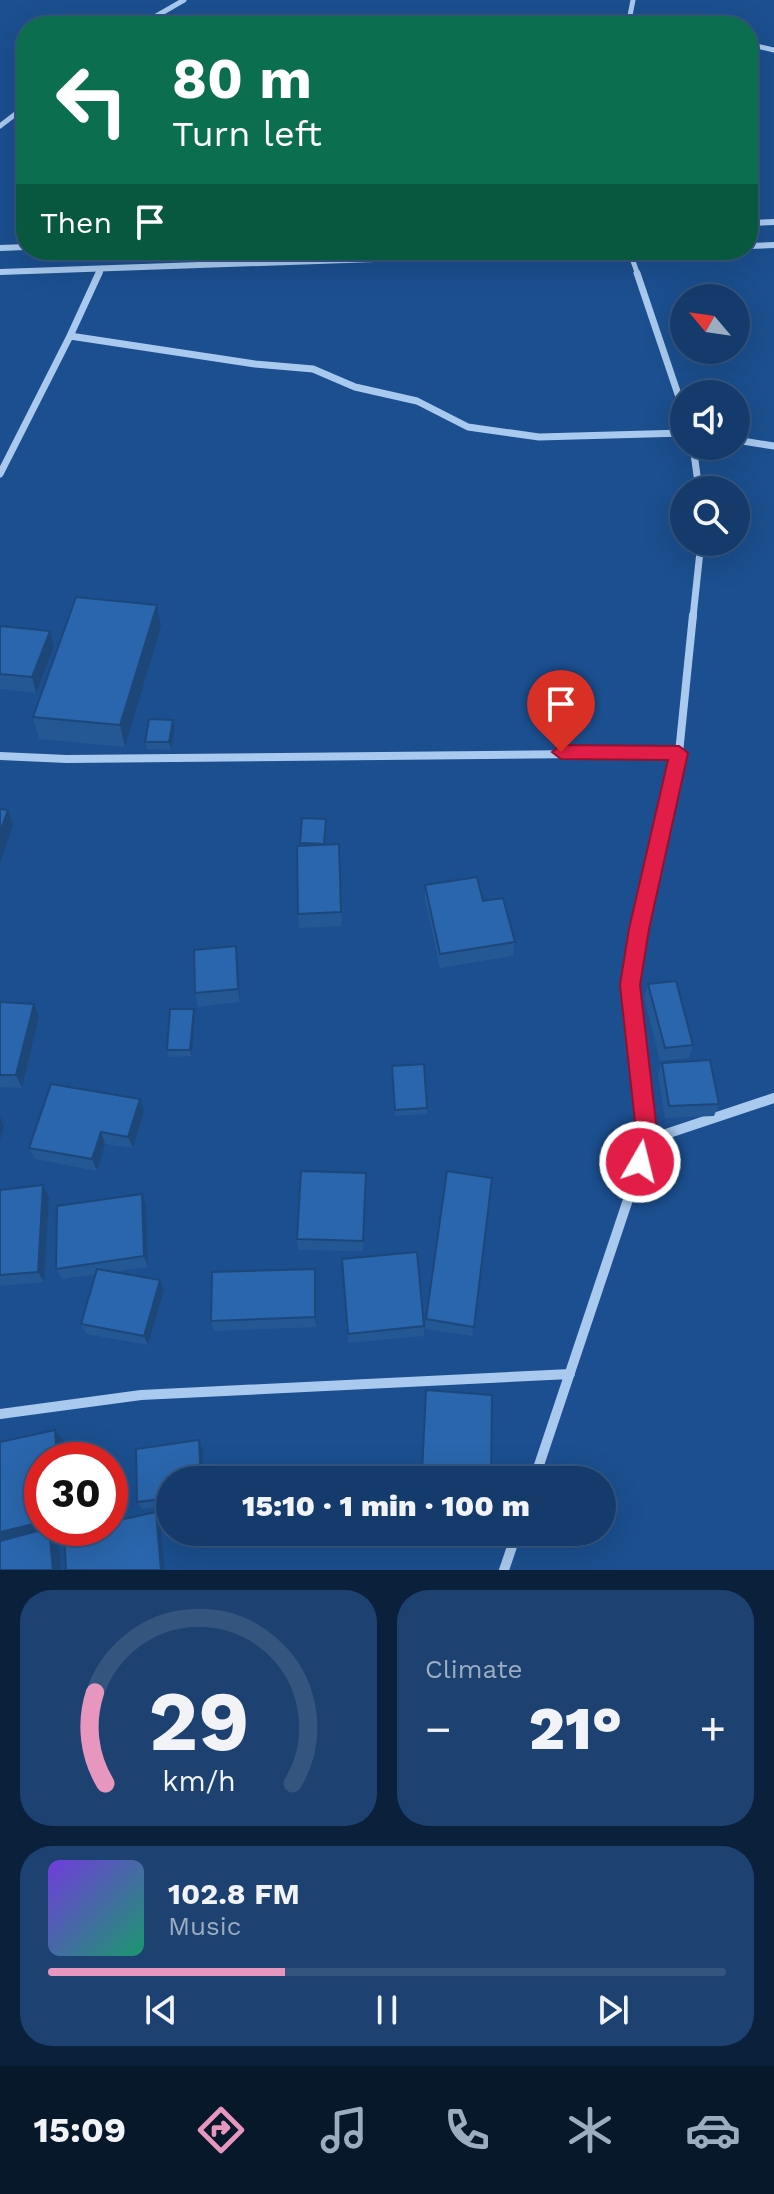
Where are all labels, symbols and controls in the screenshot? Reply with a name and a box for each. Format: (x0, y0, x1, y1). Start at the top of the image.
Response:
text: 80 m (172, 46, 312, 112)
icon: left (40, 48, 144, 152)
text: Turn left (172, 113, 322, 155)
icon: arrive (128, 200, 172, 244)
text: Then (40, 205, 112, 240)
north arrow (670, 284, 750, 364)
map controls (670, 284, 750, 556)
button: sound (670, 380, 750, 460)
button: search (670, 476, 750, 556)
pin (527, 670, 595, 752)
icon: arrive (539, 682, 583, 726)
position arrow (598, 1120, 682, 1204)
speed limit sign: 30 (24, 1442, 128, 1546)
text: 15:10 · 1 min · 100 m (242, 1488, 530, 1523)
text: Climate (425, 1654, 523, 1684)
text: 29 (148, 1673, 249, 1770)
text: 21° (529, 1693, 622, 1764)
text: − (425, 1703, 452, 1755)
text: + (699, 1703, 726, 1755)
text: km/h (162, 1764, 235, 1798)
text: 102.8 FM (168, 1876, 300, 1911)
text: Music (168, 1911, 241, 1941)
icon: previous (139, 1988, 183, 2032)
icon: pause (365, 1988, 409, 2032)
icon: next (591, 1988, 635, 2032)
icon: directions (193, 2102, 249, 2158)
icon: music (316, 2102, 372, 2158)
icon: phone (439, 2102, 495, 2158)
icon: climate (562, 2102, 618, 2158)
icon: car (685, 2102, 741, 2158)
text: 15:09 (33, 2109, 126, 2151)

